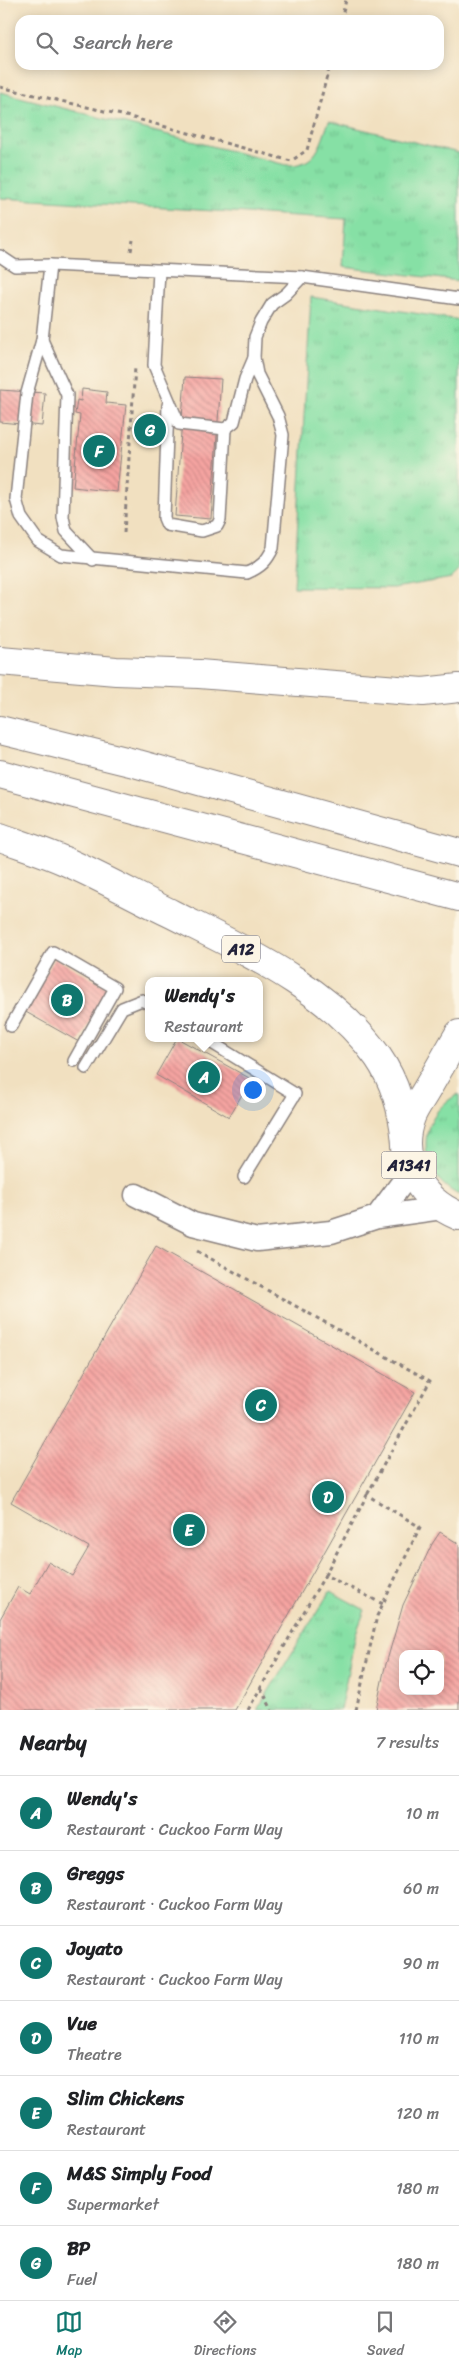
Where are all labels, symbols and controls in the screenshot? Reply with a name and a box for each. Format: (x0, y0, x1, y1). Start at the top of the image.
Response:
search box (15, 15, 444, 70)
text: Search here (73, 26, 173, 59)
icon: search (33, 29, 61, 57)
pin: G (134, 411, 166, 449)
pin: F (83, 432, 115, 470)
road number: A12 (222, 936, 260, 962)
popup (145, 977, 263, 1042)
text: Wendy's (164, 979, 235, 1012)
pin: B (51, 981, 83, 1019)
text: Restaurant (164, 1012, 244, 1041)
pin: A (188, 1058, 220, 1096)
your location (240, 1077, 266, 1103)
road number: A1341 (382, 1152, 436, 1178)
pin: C (245, 1386, 277, 1424)
pin: D (312, 1478, 344, 1516)
pin: E (173, 1511, 205, 1549)
map controls (399, 1650, 444, 1695)
button: locate (399, 1650, 444, 1695)
text: Nearby (20, 1724, 86, 1762)
text: 7 results (376, 1728, 439, 1757)
text: Wendy's (67, 1782, 137, 1815)
text: A (31, 1799, 41, 1828)
text: 10 m (406, 1799, 439, 1828)
text: Restaurant · Cuckoo Farm Way (67, 1815, 283, 1844)
text: Greggs (67, 1857, 124, 1890)
text: B (31, 1874, 41, 1903)
text: 60 m (403, 1874, 439, 1903)
text: Restaurant · Cuckoo Farm Way (67, 1890, 283, 1919)
text: Joyato (67, 1932, 123, 1965)
text: C (31, 1949, 41, 1978)
text: 90 m (403, 1949, 439, 1978)
text: Restaurant · Cuckoo Farm Way (67, 1965, 283, 1994)
text: Vue (67, 2007, 97, 2040)
text: D (31, 2024, 41, 2053)
text: 110 m (399, 2024, 439, 2053)
text: Theatre (67, 2040, 122, 2069)
text: Slim Chickens (67, 2082, 184, 2115)
text: E (32, 2099, 40, 2128)
text: 120 m (396, 2099, 439, 2128)
text: Restaurant (67, 2115, 146, 2144)
text: M&S Simply Food (67, 2157, 211, 2190)
text: F (32, 2174, 40, 2203)
text: 180 m (396, 2174, 439, 2203)
text: Supermarket (67, 2190, 159, 2219)
text: BP (67, 2232, 90, 2265)
text: G (31, 2249, 41, 2278)
text: 180 m (396, 2249, 439, 2278)
text: Fuel (67, 2265, 97, 2294)
tab: Map (55, 2308, 83, 2363)
tab: Directions (194, 2308, 256, 2363)
tab: Saved (367, 2308, 404, 2363)

